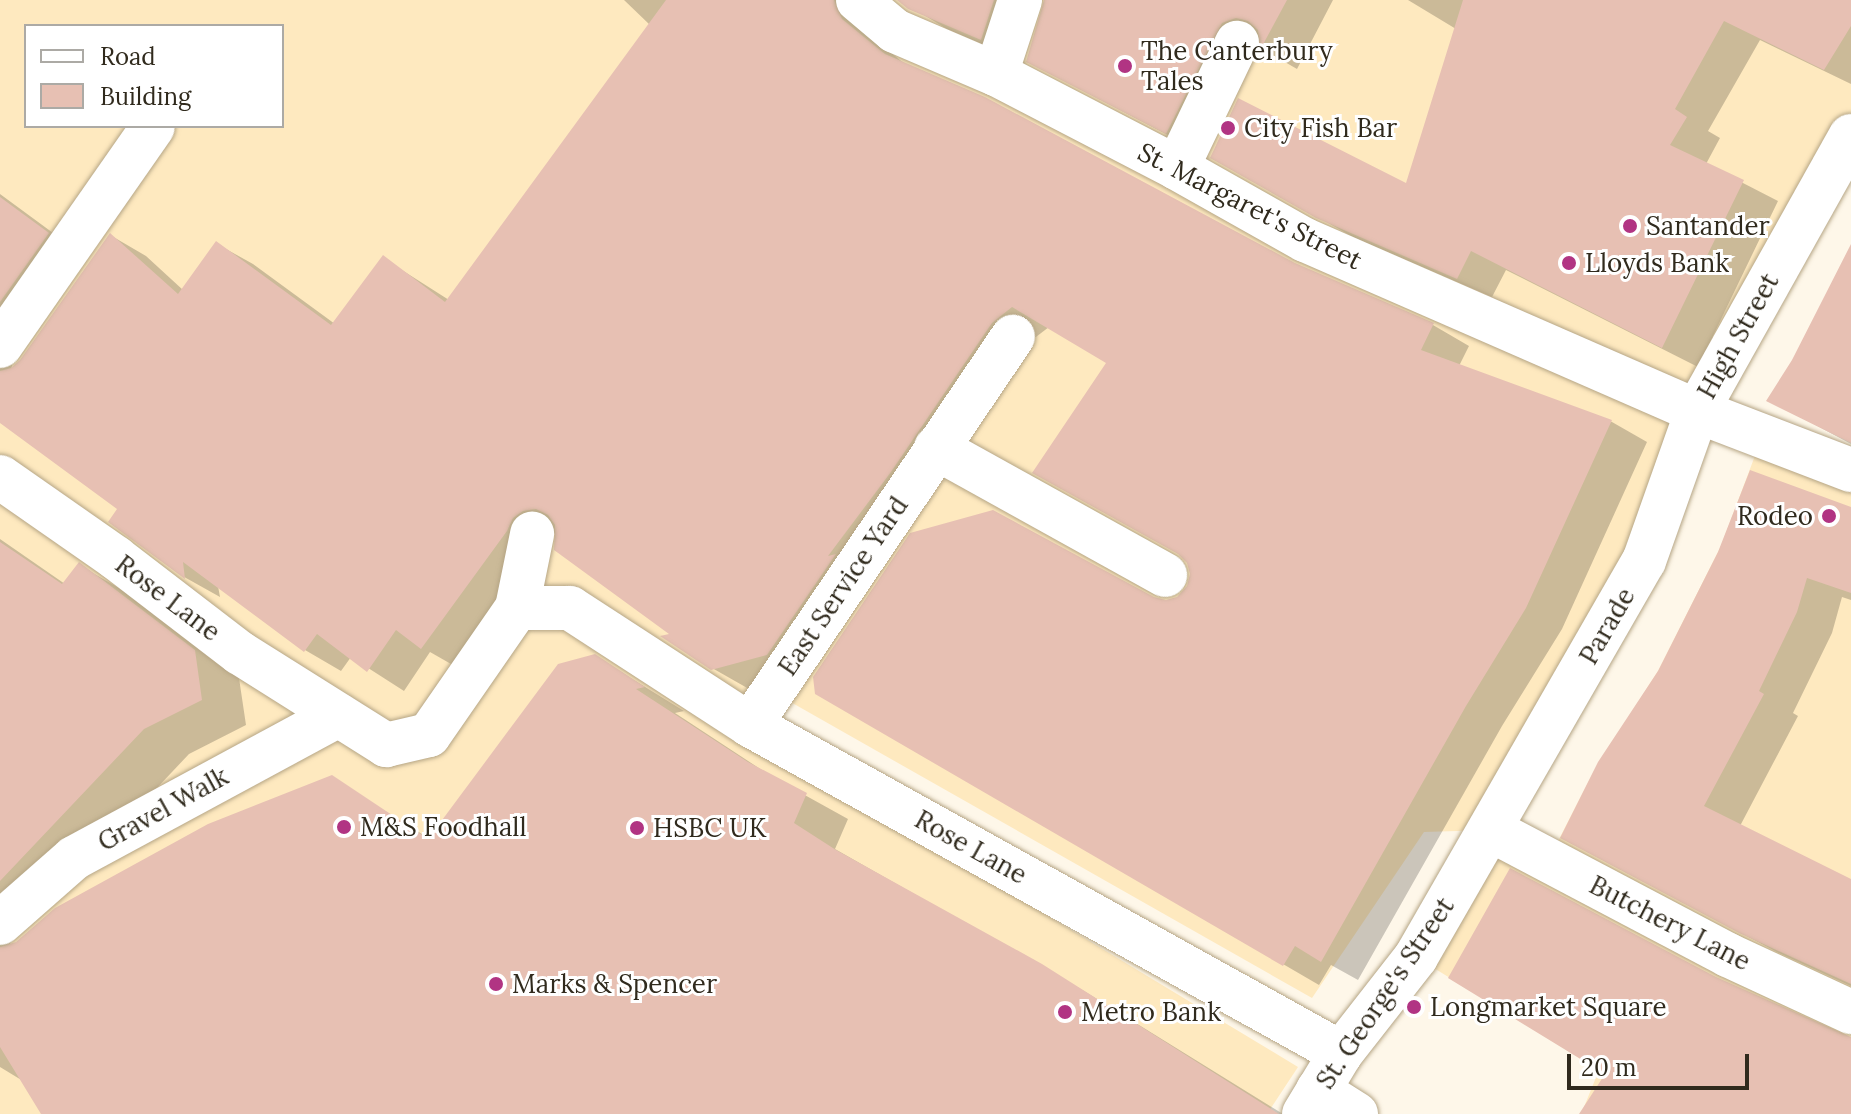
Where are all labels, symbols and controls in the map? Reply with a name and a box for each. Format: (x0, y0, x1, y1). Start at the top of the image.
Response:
legend (24, 24, 284, 128)
place label: The Canterbury Tales (1141, 35, 1333, 96)
text: Road (100, 41, 156, 72)
marker: The Canterbury Tales (1116, 57, 1134, 75)
text: Building (100, 81, 191, 112)
place label: City Fish Bar (1244, 112, 1397, 144)
marker: City Fish Bar (1219, 119, 1237, 137)
street label: St. Margaret's Street (1133, 136, 1367, 276)
place label: Santander (1646, 210, 1770, 242)
marker: Santander (1621, 217, 1639, 235)
place label: Lloyds Bank (1585, 247, 1729, 279)
marker: Lloyds Bank (1560, 254, 1578, 272)
street label: High Street (1691, 268, 1785, 404)
street label: East Service Yard (772, 491, 914, 681)
place label: Rodeo (1737, 500, 1813, 532)
marker: Rodeo (1820, 507, 1838, 525)
street label: Rose Lane (109, 548, 227, 648)
street label: Parade (1573, 582, 1641, 670)
street label: Gravel Walk (92, 760, 234, 858)
street label: Rose Lane (910, 803, 1032, 891)
place label: M&S Foodhall (360, 811, 526, 843)
place label: HSBC UK (653, 812, 767, 844)
marker: M&S Foodhall (335, 818, 353, 836)
marker: HSBC UK (628, 819, 646, 837)
street label: Butchery Lane (1584, 869, 1756, 977)
street label: St. George's Street (1309, 891, 1461, 1095)
place label: Marks & Spencer (512, 968, 717, 1000)
marker: Marks & Spencer (487, 975, 505, 993)
place label: Longmarket Square (1430, 991, 1667, 1023)
place label: Metro Bank (1081, 996, 1221, 1028)
marker: Longmarket Square (1405, 998, 1423, 1016)
marker: Metro Bank (1056, 1003, 1074, 1021)
scale bar (1571, 1038, 1753, 1088)
text: 20 m (1581, 1052, 1637, 1083)

